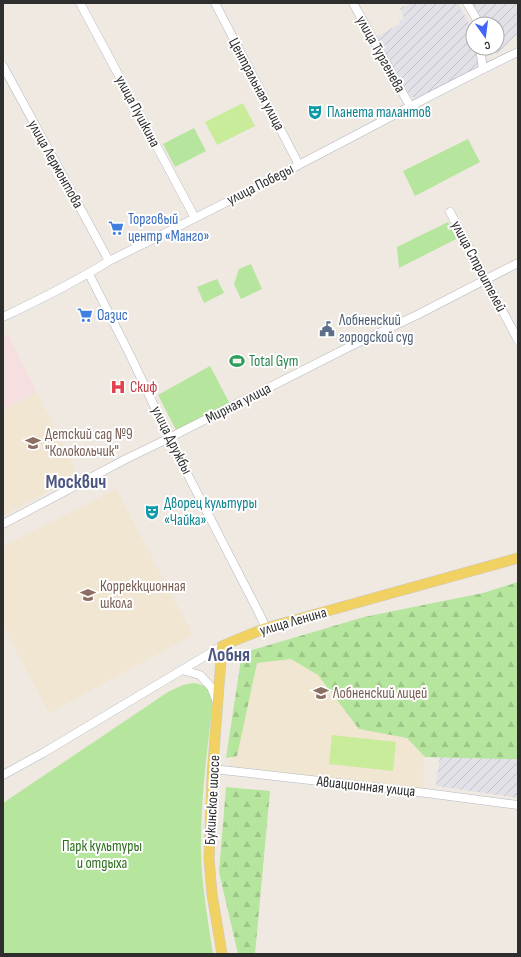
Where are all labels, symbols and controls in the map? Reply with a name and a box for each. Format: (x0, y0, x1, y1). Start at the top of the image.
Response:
street label: улица Тургенева (352, 13, 410, 96)
north arrow (465, 16, 505, 56)
street label: Центральная улица (224, 35, 289, 134)
text: С (483, 38, 492, 52)
street label: улица Пушкина (111, 72, 164, 151)
theatre icon: Планета талантов (306, 103, 324, 121)
place label: Планета талантов (327, 103, 431, 122)
street label: улица Лермонтова (23, 117, 88, 212)
street label: улица Победы (224, 160, 297, 209)
place label: Торговый центр «Манго» (128, 210, 209, 246)
street label: улица Строителей (447, 217, 511, 315)
supermarket icon: Торговый центр «Манго» (107, 219, 125, 237)
supermarket icon: Оазис (76, 306, 94, 324)
place label: Оазис (97, 306, 128, 325)
place label: Лобненский городской суд (338, 311, 414, 347)
public building icon: Лобненский городской суд (318, 320, 336, 338)
sports icon: Total Gym (228, 352, 246, 370)
place label: Total Gym (249, 352, 298, 371)
hospital icon: Скиф (109, 378, 127, 396)
place label: Скиф (130, 378, 157, 397)
street label: Мирная улица (202, 379, 274, 428)
street label: улица Дружбы (147, 403, 196, 477)
place label: Детский сад №9 "Колокольчик" (45, 425, 133, 461)
school or university icon: Детский сад №9 "Колокольчик" (24, 434, 42, 452)
district label: Москвич (46, 471, 106, 494)
place label: Дворец культуры «Чайка» (164, 494, 257, 530)
theatre icon: Дворец культуры «Чайка» (143, 503, 161, 521)
place label: Корреккционная школа (100, 577, 186, 613)
school or university icon: Корреккционная школа (79, 586, 97, 604)
street label: улица Ленина (257, 603, 329, 640)
district label: Лобня (207, 644, 250, 667)
school or university icon: Лобненский лицей (312, 684, 330, 702)
place label: Лобненский лицей (332, 684, 427, 703)
street label: Букинское шоссе (201, 755, 224, 846)
street label: Авиационная улица (315, 772, 417, 801)
park label: Парк культуры и отдыха (62, 837, 142, 873)

